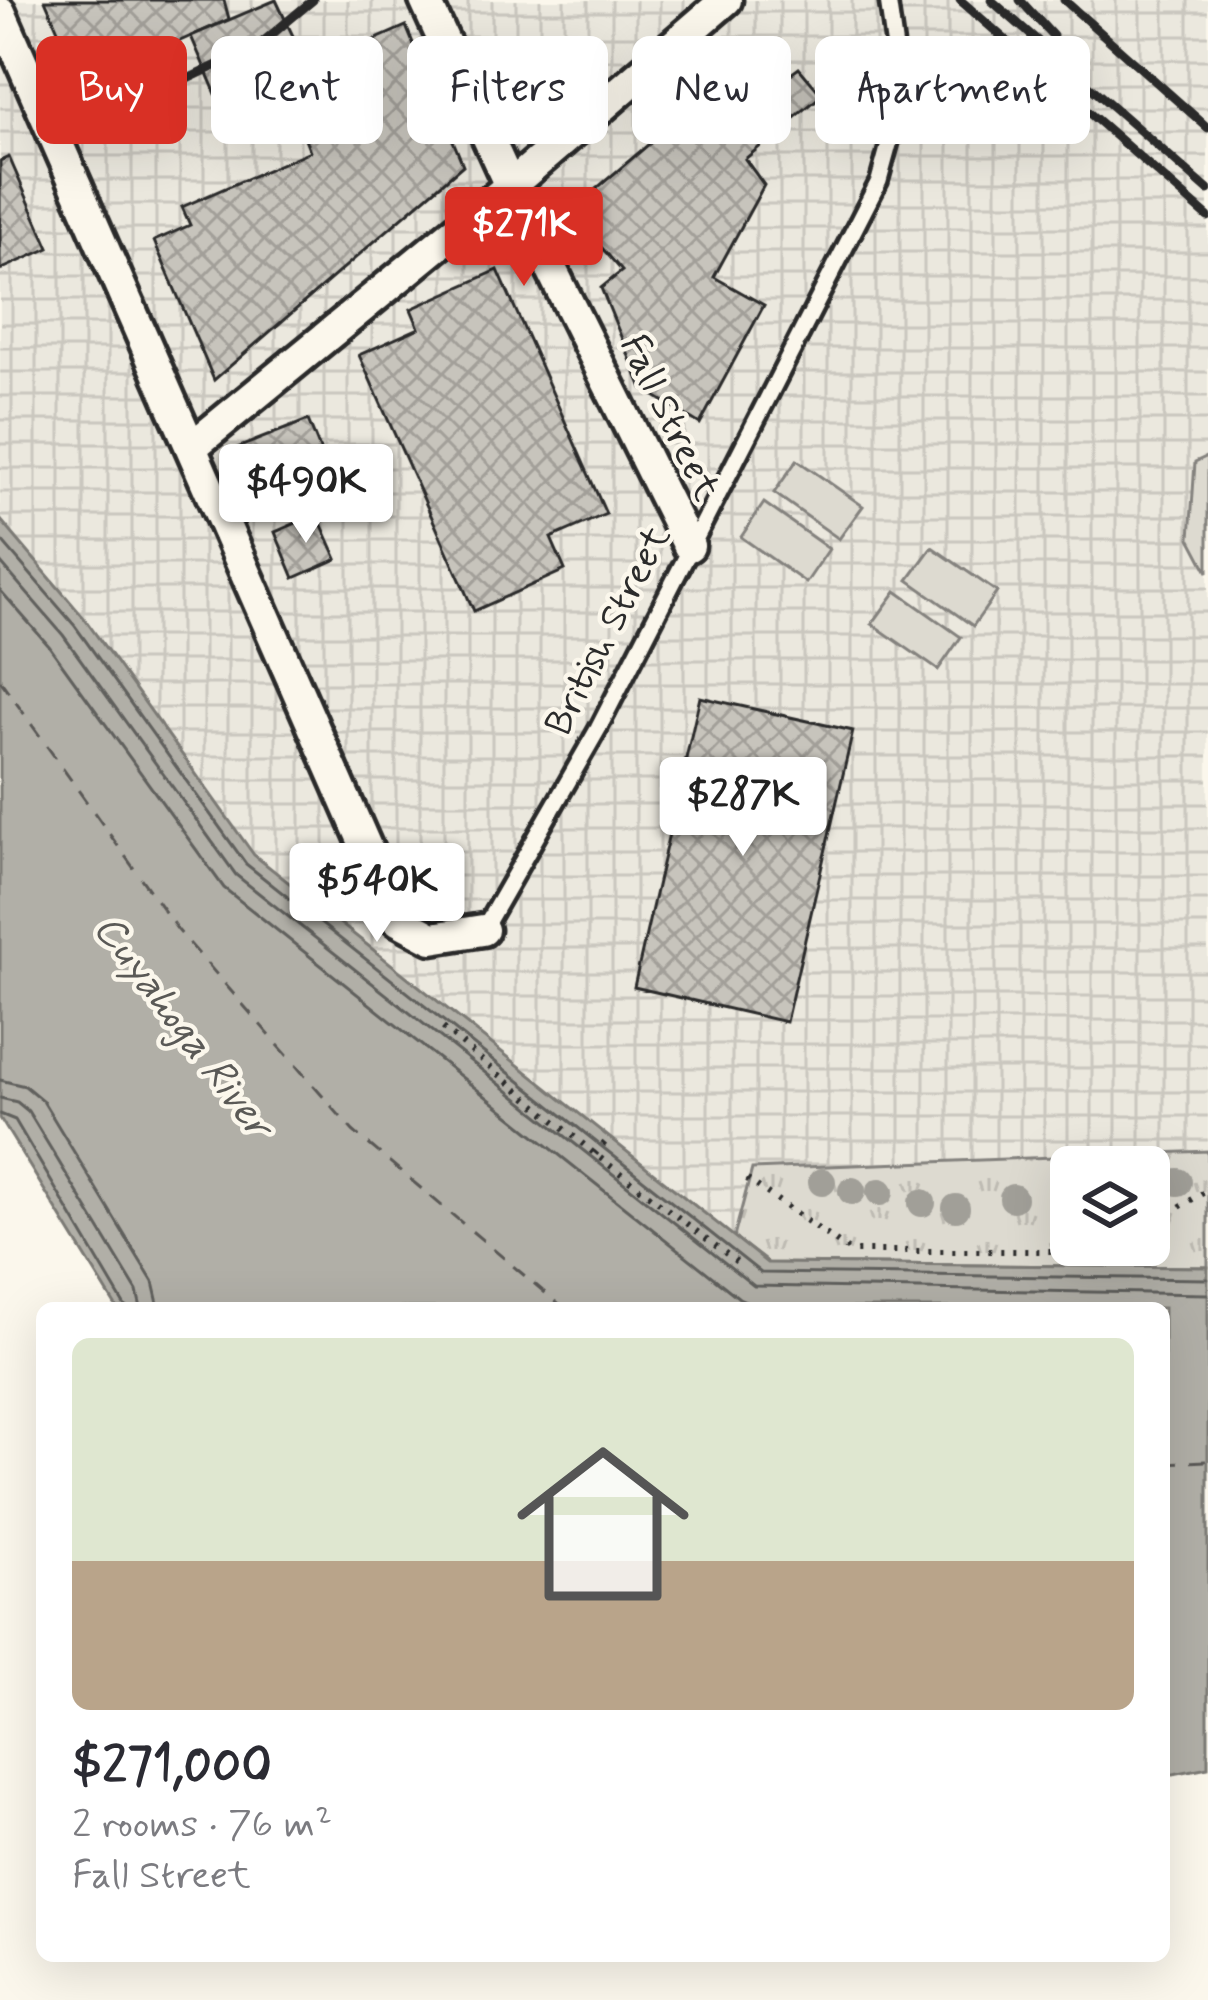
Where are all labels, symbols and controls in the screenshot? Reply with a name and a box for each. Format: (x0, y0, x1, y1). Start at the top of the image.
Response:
chip: Buy (36, 36, 187, 144)
chip: Rent (211, 36, 383, 144)
chip: Filters (407, 36, 608, 144)
chip: New (632, 36, 791, 144)
chip: Apartment (815, 36, 1090, 144)
pin: $271K (440, 187, 608, 289)
text: $271K (472, 200, 576, 251)
street label: Fall Street (607, 327, 731, 510)
pin: $490K (222, 444, 390, 546)
text: $490K (246, 457, 366, 508)
street label: British Street (534, 517, 684, 745)
pin: $287K (659, 757, 827, 859)
text: $287K (687, 770, 799, 821)
pin: $540K (293, 843, 461, 945)
text: $540K (317, 856, 437, 907)
water label: Cuyahoga River (80, 904, 287, 1154)
map controls (1050, 1146, 1170, 1266)
button: layers (1050, 1146, 1170, 1266)
icon: home (495, 1416, 711, 1632)
text: $271,000 (72, 1734, 272, 1800)
text: 2 rooms · 76 m² (72, 1800, 332, 1851)
text: Fall Street (72, 1851, 251, 1902)

